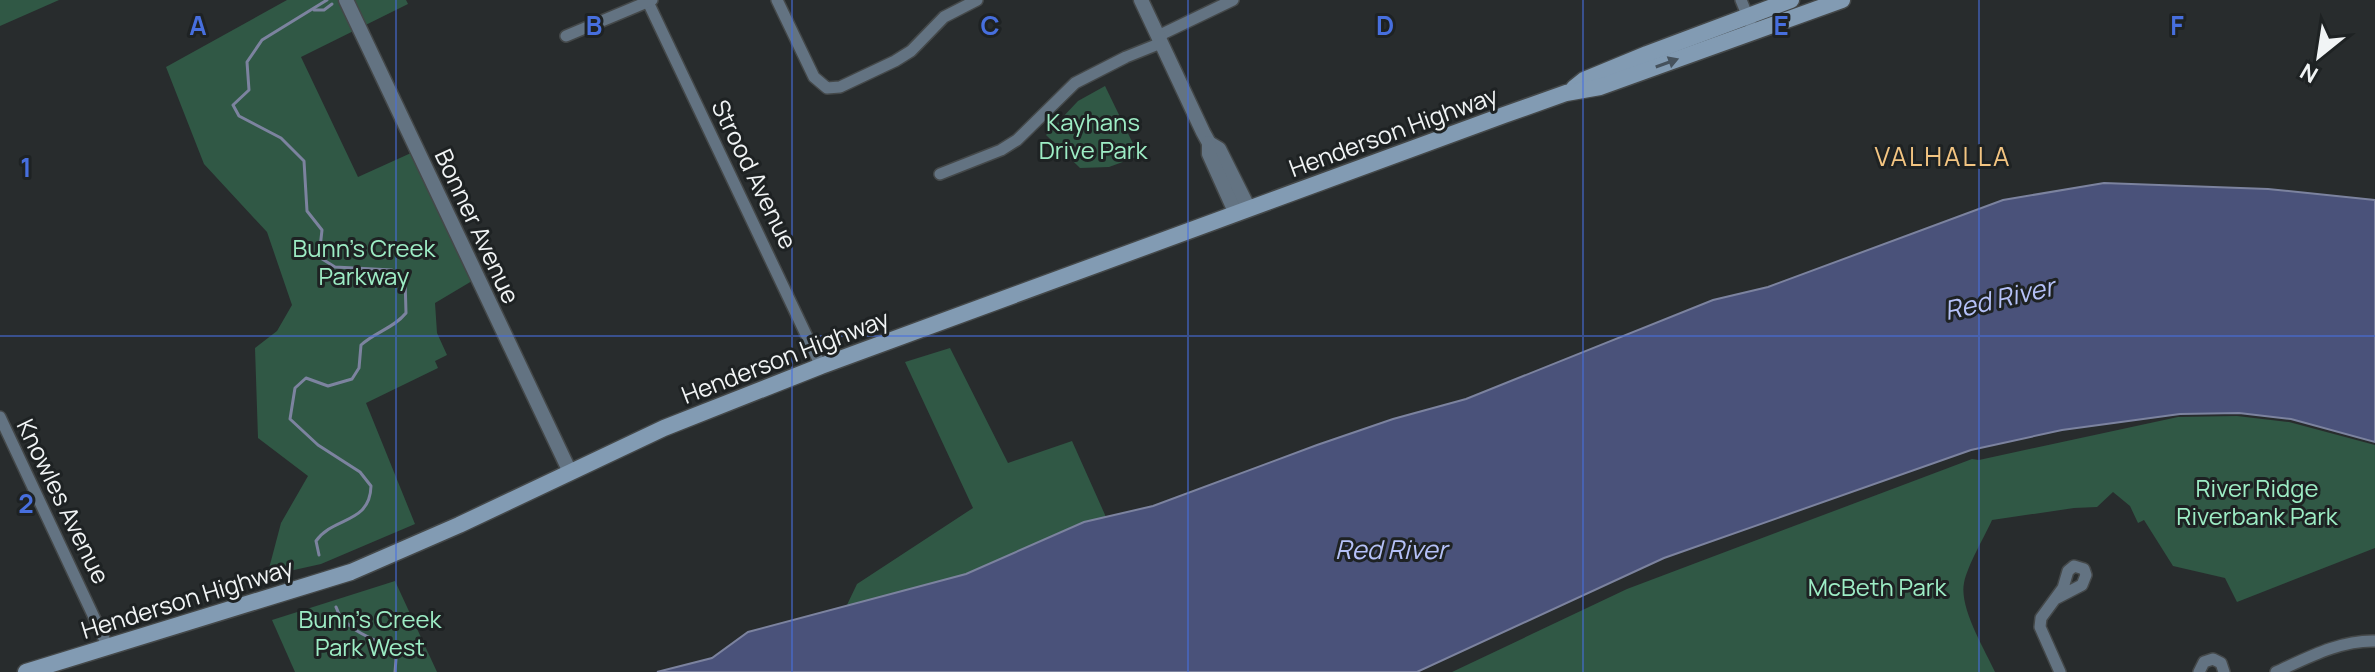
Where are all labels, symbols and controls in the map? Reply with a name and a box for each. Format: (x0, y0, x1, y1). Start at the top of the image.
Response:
text: A (189, 7, 207, 43)
text: B (586, 7, 602, 43)
text: C (980, 7, 1000, 43)
text: D (1376, 7, 1394, 43)
text: E (1773, 7, 1789, 43)
text: F (2170, 7, 2184, 43)
north arrow (2279, 16, 2359, 96)
one-way arrow (1655, 56, 1679, 68)
text: N (2295, 56, 2323, 90)
street label: Henderson Highway (1284, 78, 1502, 184)
street label: Strood Avenue (705, 94, 805, 254)
park label: Kayhans Drive Park (1039, 105, 1148, 166)
district label: VALHALLA (1875, 138, 2011, 174)
street label: Bonner Avenue (428, 143, 528, 309)
text: 1 (20, 149, 32, 185)
park label: Bunn's Creek Parkway (293, 231, 437, 292)
water label: Red River (1940, 267, 2061, 328)
street label: Henderson Highway (676, 301, 894, 411)
street label: Knowles Avenue (10, 413, 118, 589)
park label: River Ridge Riverbank Park (2176, 471, 2339, 532)
text: 2 (18, 485, 34, 521)
water label: Red River (1335, 531, 1451, 567)
street label: Henderson Highway (77, 550, 297, 646)
park label: McBeth Park (1808, 570, 1947, 603)
park label: Bunn's Creek Park West (299, 602, 443, 663)

